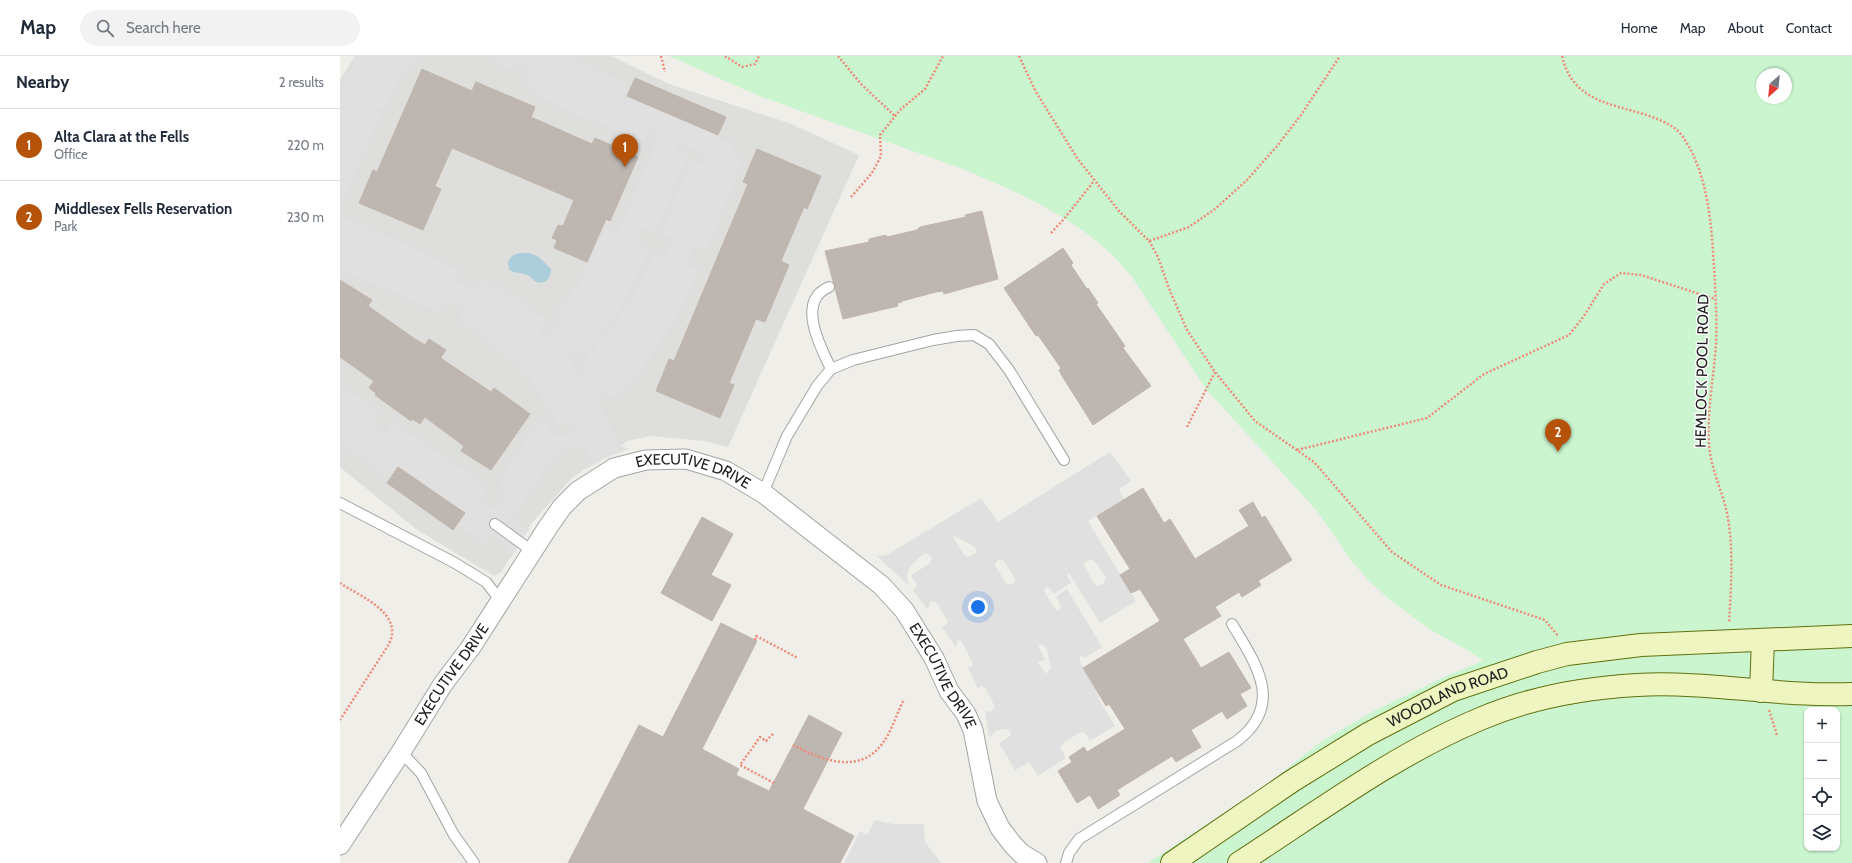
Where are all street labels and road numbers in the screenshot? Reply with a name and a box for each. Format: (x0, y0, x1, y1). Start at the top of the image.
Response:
street label: HEMLOCK POOL ROAD (1692, 294, 1712, 448)
street label: EXECUTIVE DRIVE (634, 450, 754, 493)
street label: EXECUTIVE DRIVE (411, 620, 493, 729)
street label: EXECUTIVE DRIVE (905, 620, 980, 731)
street label: WOODLAND ROAD (1384, 663, 1511, 731)

